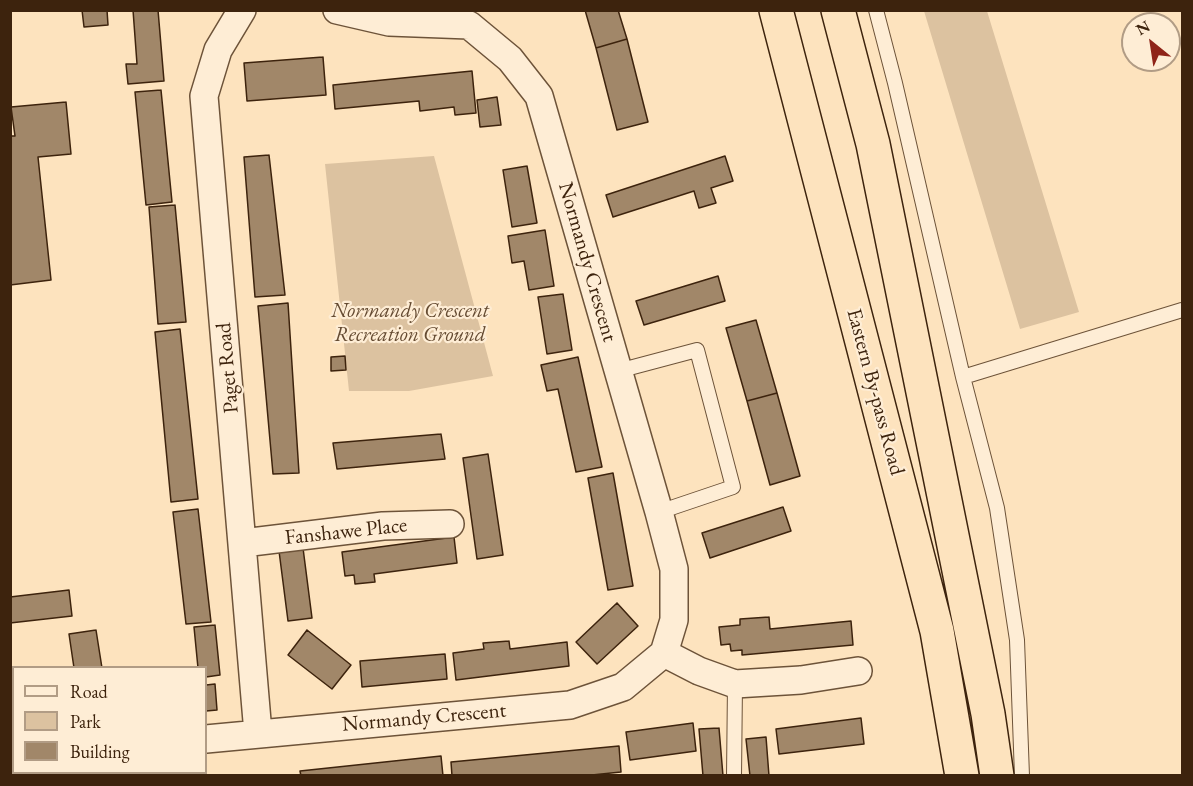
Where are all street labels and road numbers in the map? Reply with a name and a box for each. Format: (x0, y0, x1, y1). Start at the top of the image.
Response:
street label: Normandy Crescent (552, 179, 622, 345)
street label: Eastern By-pass Road (841, 306, 909, 478)
street label: Paget Road (211, 322, 245, 414)
street label: Fanshawe Place (284, 513, 408, 551)
street label: Normandy Crescent (341, 698, 507, 738)

